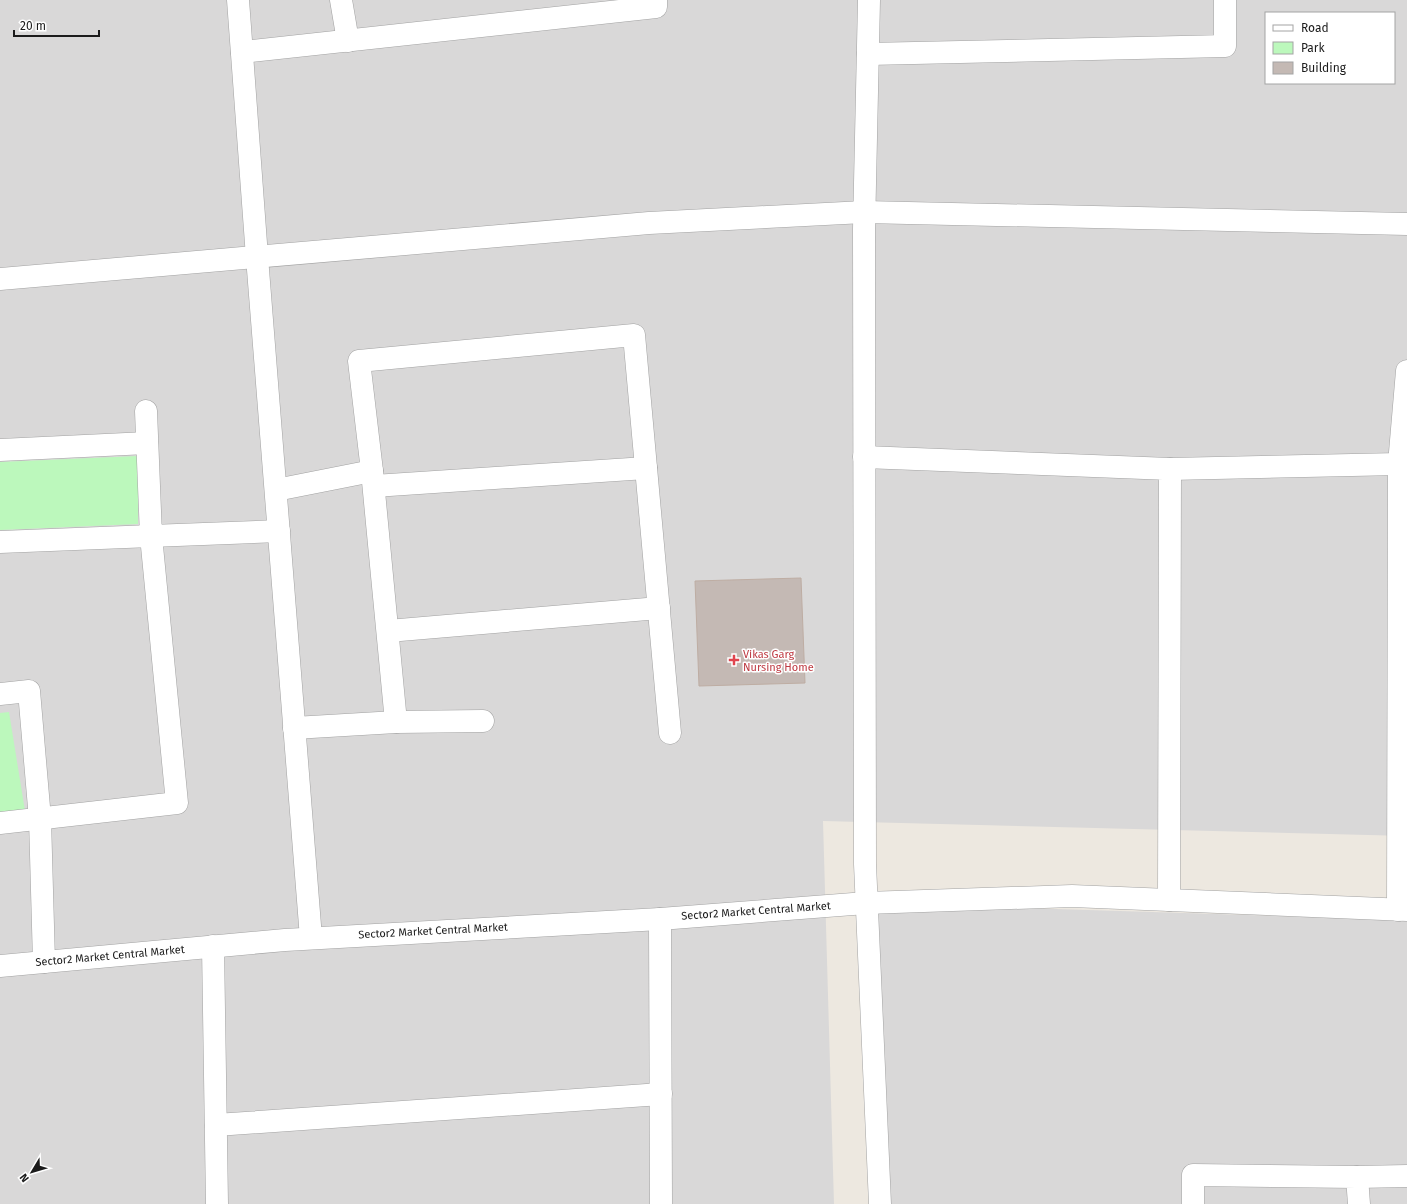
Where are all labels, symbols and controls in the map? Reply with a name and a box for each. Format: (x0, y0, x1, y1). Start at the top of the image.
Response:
scale bar (14, 12, 99, 38)
legend (1265, 12, 1395, 84)
text: 20 m (20, 19, 46, 33)
text: Road (1301, 21, 1329, 35)
text: Park (1301, 41, 1325, 55)
text: Building (1301, 61, 1347, 75)
place label: Vikas Garg Nursing Home (743, 648, 814, 674)
marker: Vikas Garg Nursing Home (728, 654, 740, 666)
street label: Sector2 Market Central Market (681, 899, 831, 923)
street label: Sector2 Market Central Market (358, 921, 508, 941)
street label: Sector2 Market Central Market (35, 943, 185, 969)
north arrow (12, 1152, 52, 1192)
text: N (17, 1171, 32, 1185)

